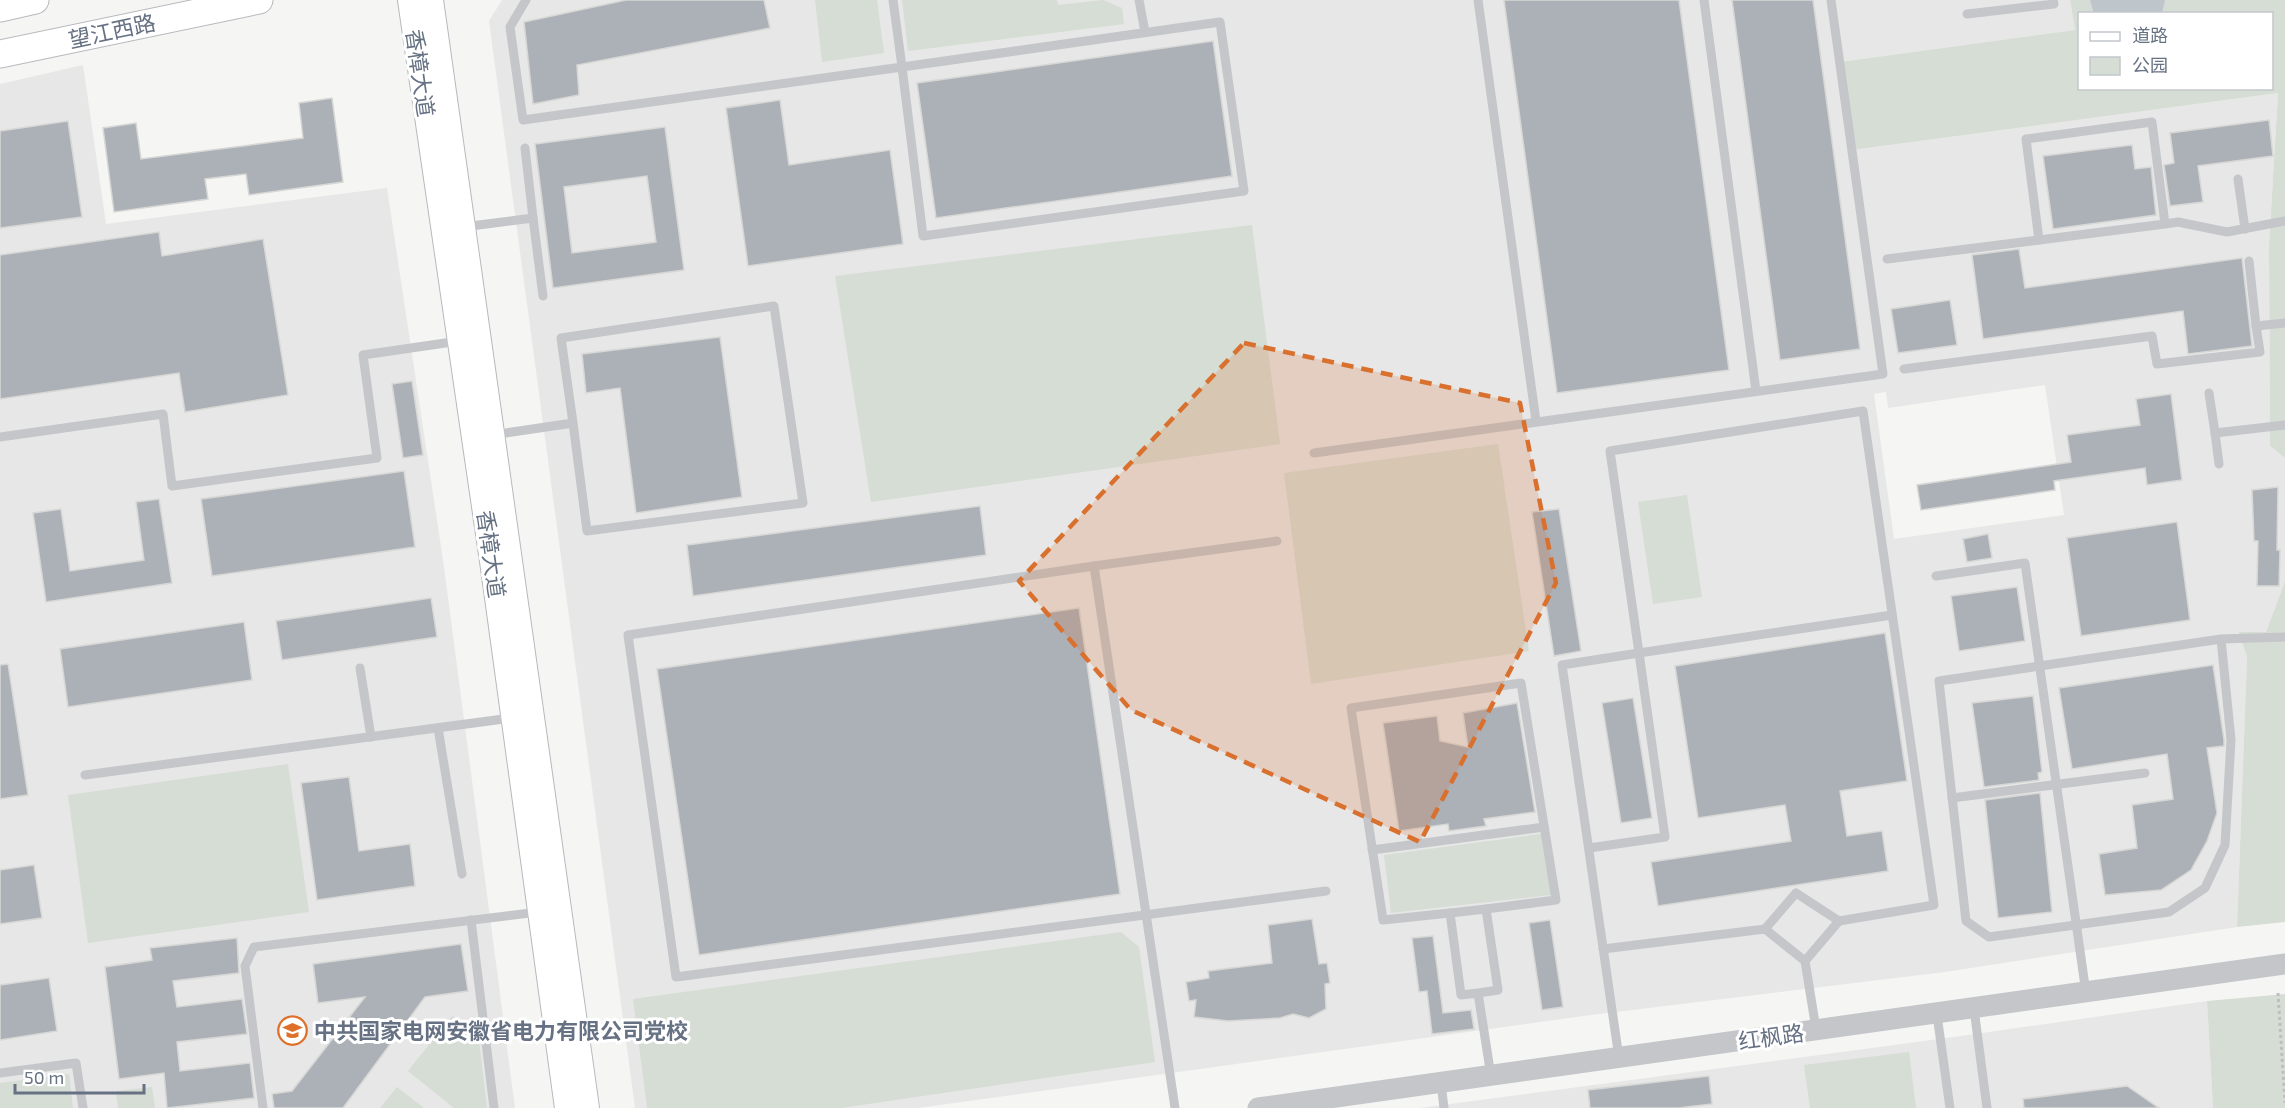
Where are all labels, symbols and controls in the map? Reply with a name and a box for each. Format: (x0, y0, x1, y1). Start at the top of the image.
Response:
street label: 望江西路 (66, 8, 158, 52)
legend (2078, 12, 2273, 90)
text: 道路 (2132, 24, 2168, 46)
street label: 香樟大道 (402, 27, 440, 118)
text: 公园 (2132, 54, 2168, 76)
street label: 香樟大道 (473, 508, 511, 599)
school or university icon: 中共国家电网安徽省电力有限公司党校 (277, 1015, 309, 1047)
place label: 中共国家电网安徽省电力有限公司党校 (314, 1017, 688, 1043)
street label: 红枫路 (1736, 1019, 1805, 1053)
scale bar (15, 1057, 144, 1095)
text: 50 m (24, 1066, 64, 1088)

